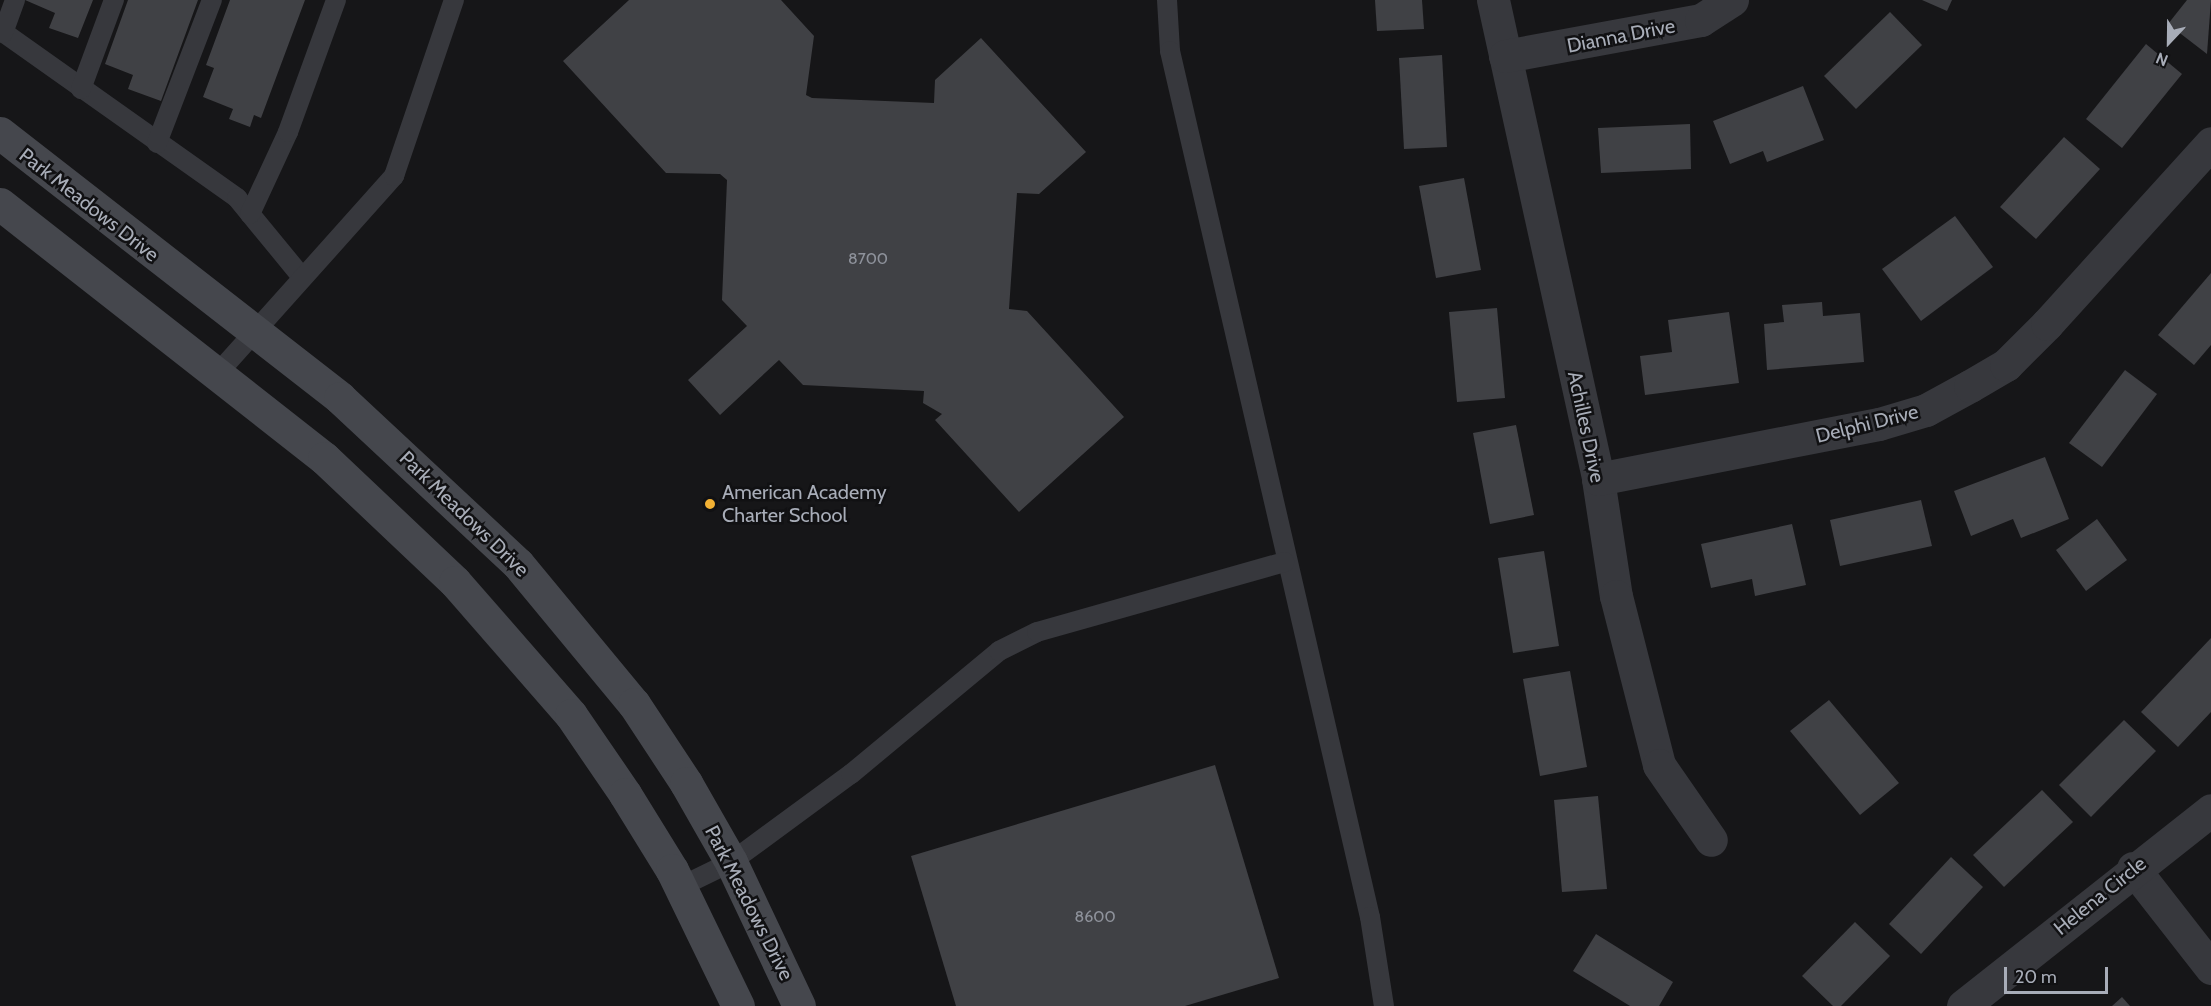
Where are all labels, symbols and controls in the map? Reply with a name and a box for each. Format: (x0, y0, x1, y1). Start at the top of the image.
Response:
north arrow (2139, 12, 2199, 72)
street label: Dianna Drive (1565, 14, 1677, 58)
text: N (2153, 48, 2171, 70)
street label: Park Meadows Drive (14, 143, 164, 267)
house number: 8700 (848, 249, 888, 269)
street label: Achilles Drive (1562, 369, 1610, 485)
street label: Delphi Drive (1813, 400, 1921, 448)
street label: Park Meadows Drive (394, 446, 534, 582)
place label: American Academy Charter School (722, 480, 886, 527)
marker: American Academy Charter School (703, 497, 717, 511)
street label: Park Meadows Drive (700, 822, 798, 984)
street label: Helena Circle (2049, 852, 2151, 940)
house number: 8600 (1074, 907, 1116, 927)
scale bar (2007, 955, 2110, 993)
text: 20 m (2015, 966, 2057, 988)

